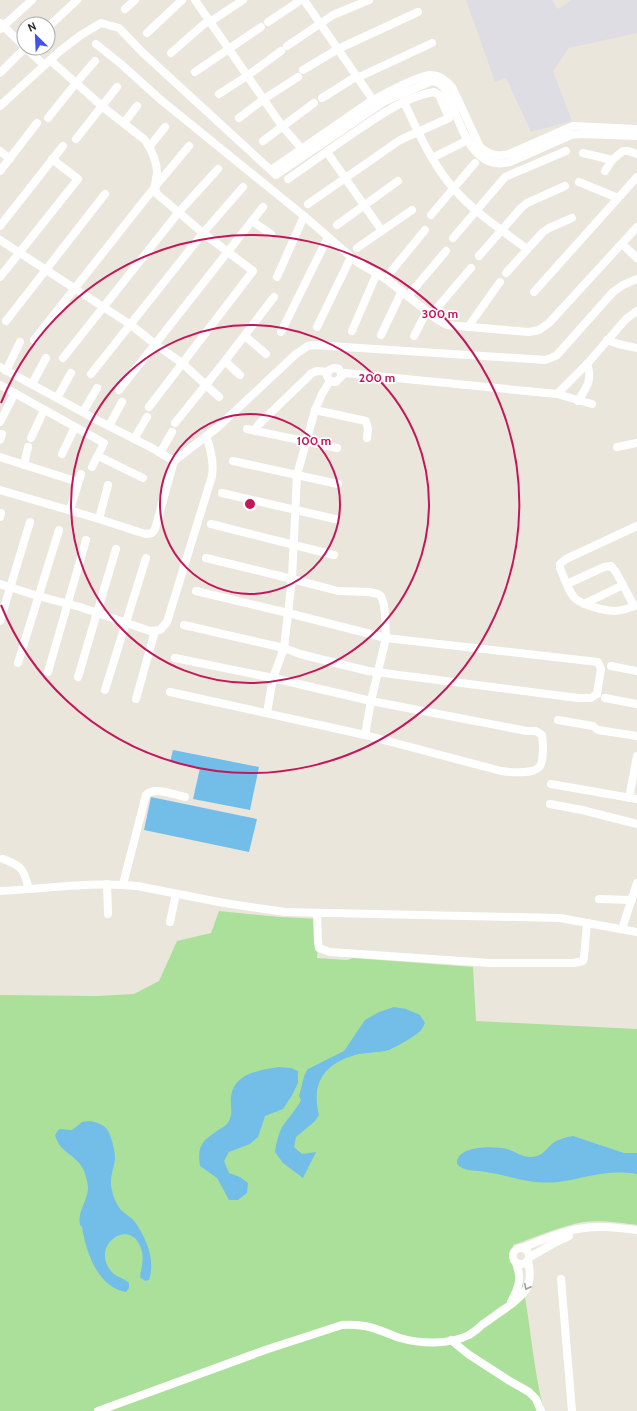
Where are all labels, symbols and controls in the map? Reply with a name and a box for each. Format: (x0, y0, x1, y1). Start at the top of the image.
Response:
north arrow (16, 16, 56, 56)
text: N (26, 19, 38, 35)
text: 300 m (422, 306, 458, 321)
text: 200 m (359, 370, 395, 385)
text: 100 m (297, 433, 331, 448)
centre of rings (243, 497, 257, 511)
one-way arrow (524, 1282, 532, 1290)

